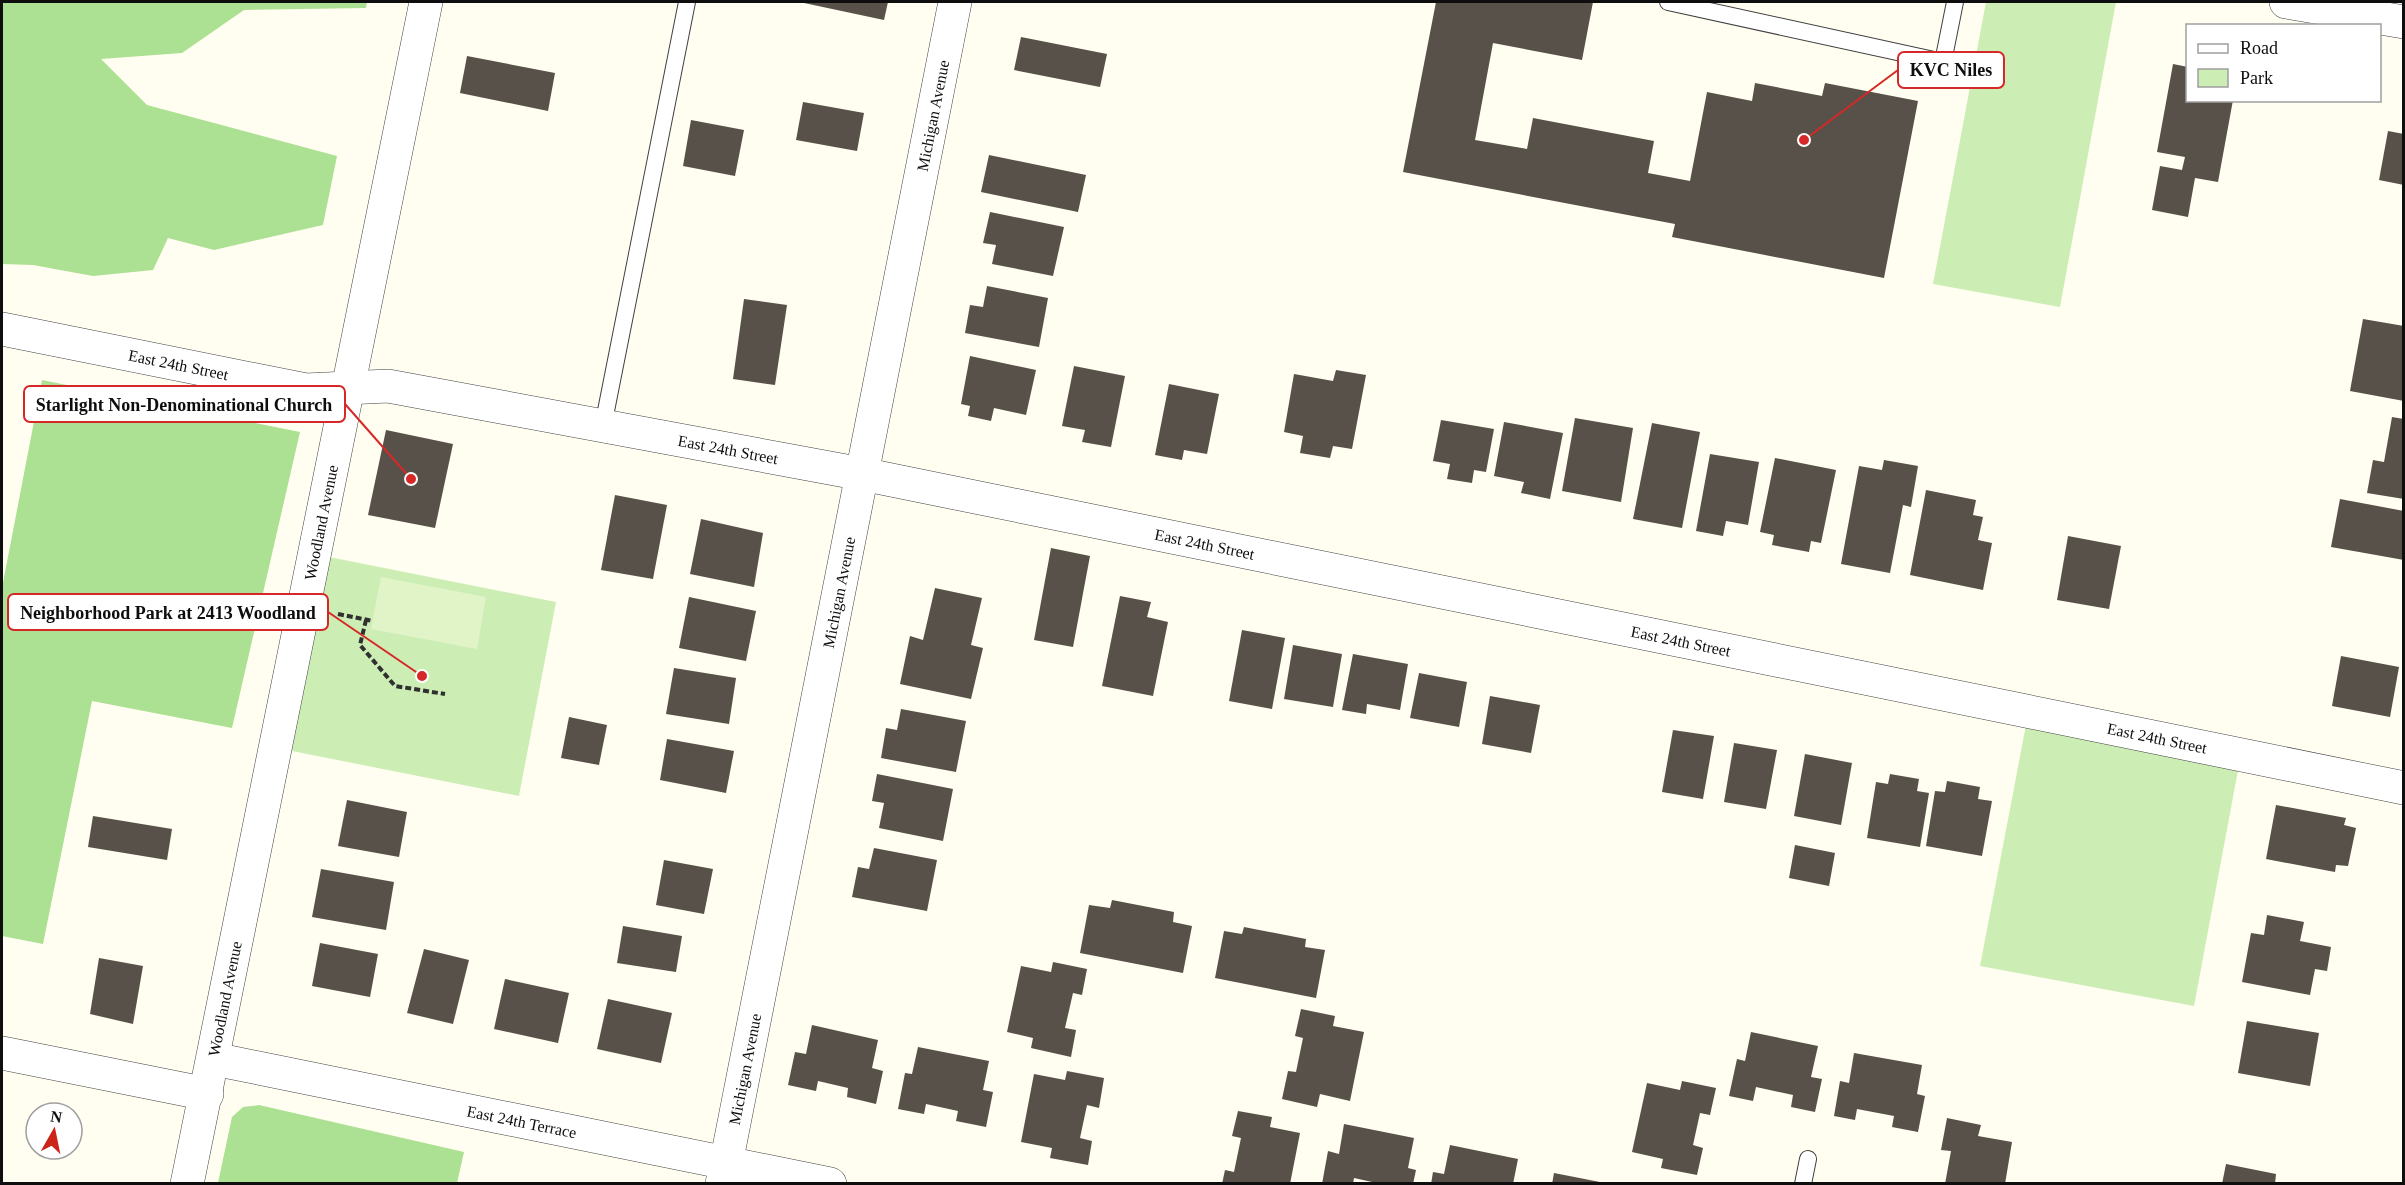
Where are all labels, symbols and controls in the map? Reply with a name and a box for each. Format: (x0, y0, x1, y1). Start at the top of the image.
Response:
legend (2186, 24, 2381, 102)
text: Road (2240, 38, 2278, 58)
callout: KVC Niles (1898, 52, 2004, 88)
street label: Michigan Avenue (914, 59, 952, 173)
text: KVC Niles (1910, 60, 1992, 80)
text: Park (2240, 68, 2273, 88)
street label: East 24th Street (127, 347, 230, 383)
callout: Starlight Non-Denominational Church (24, 386, 345, 422)
text: Starlight Non-Denominational Church (36, 395, 332, 415)
street label: East 24th Street (677, 432, 780, 467)
street label: Woodland Avenue (301, 463, 341, 582)
street label: East 24th Street (1153, 526, 1257, 563)
street label: Michigan Avenue (820, 535, 858, 650)
callout: Neighborhood Park at 2413 Woodland (8, 594, 328, 630)
text: Neighborhood Park at 2413 Woodland (20, 603, 316, 623)
street label: East 24th Street (1629, 623, 1733, 660)
street label: East 24th Street (2106, 720, 2209, 757)
street label: Woodland Avenue (205, 940, 245, 1058)
street label: Michigan Avenue (726, 1012, 764, 1126)
north arrow (24, 1101, 84, 1161)
street label: East 24th Terrace (465, 1103, 578, 1141)
text: N (49, 1107, 64, 1126)

